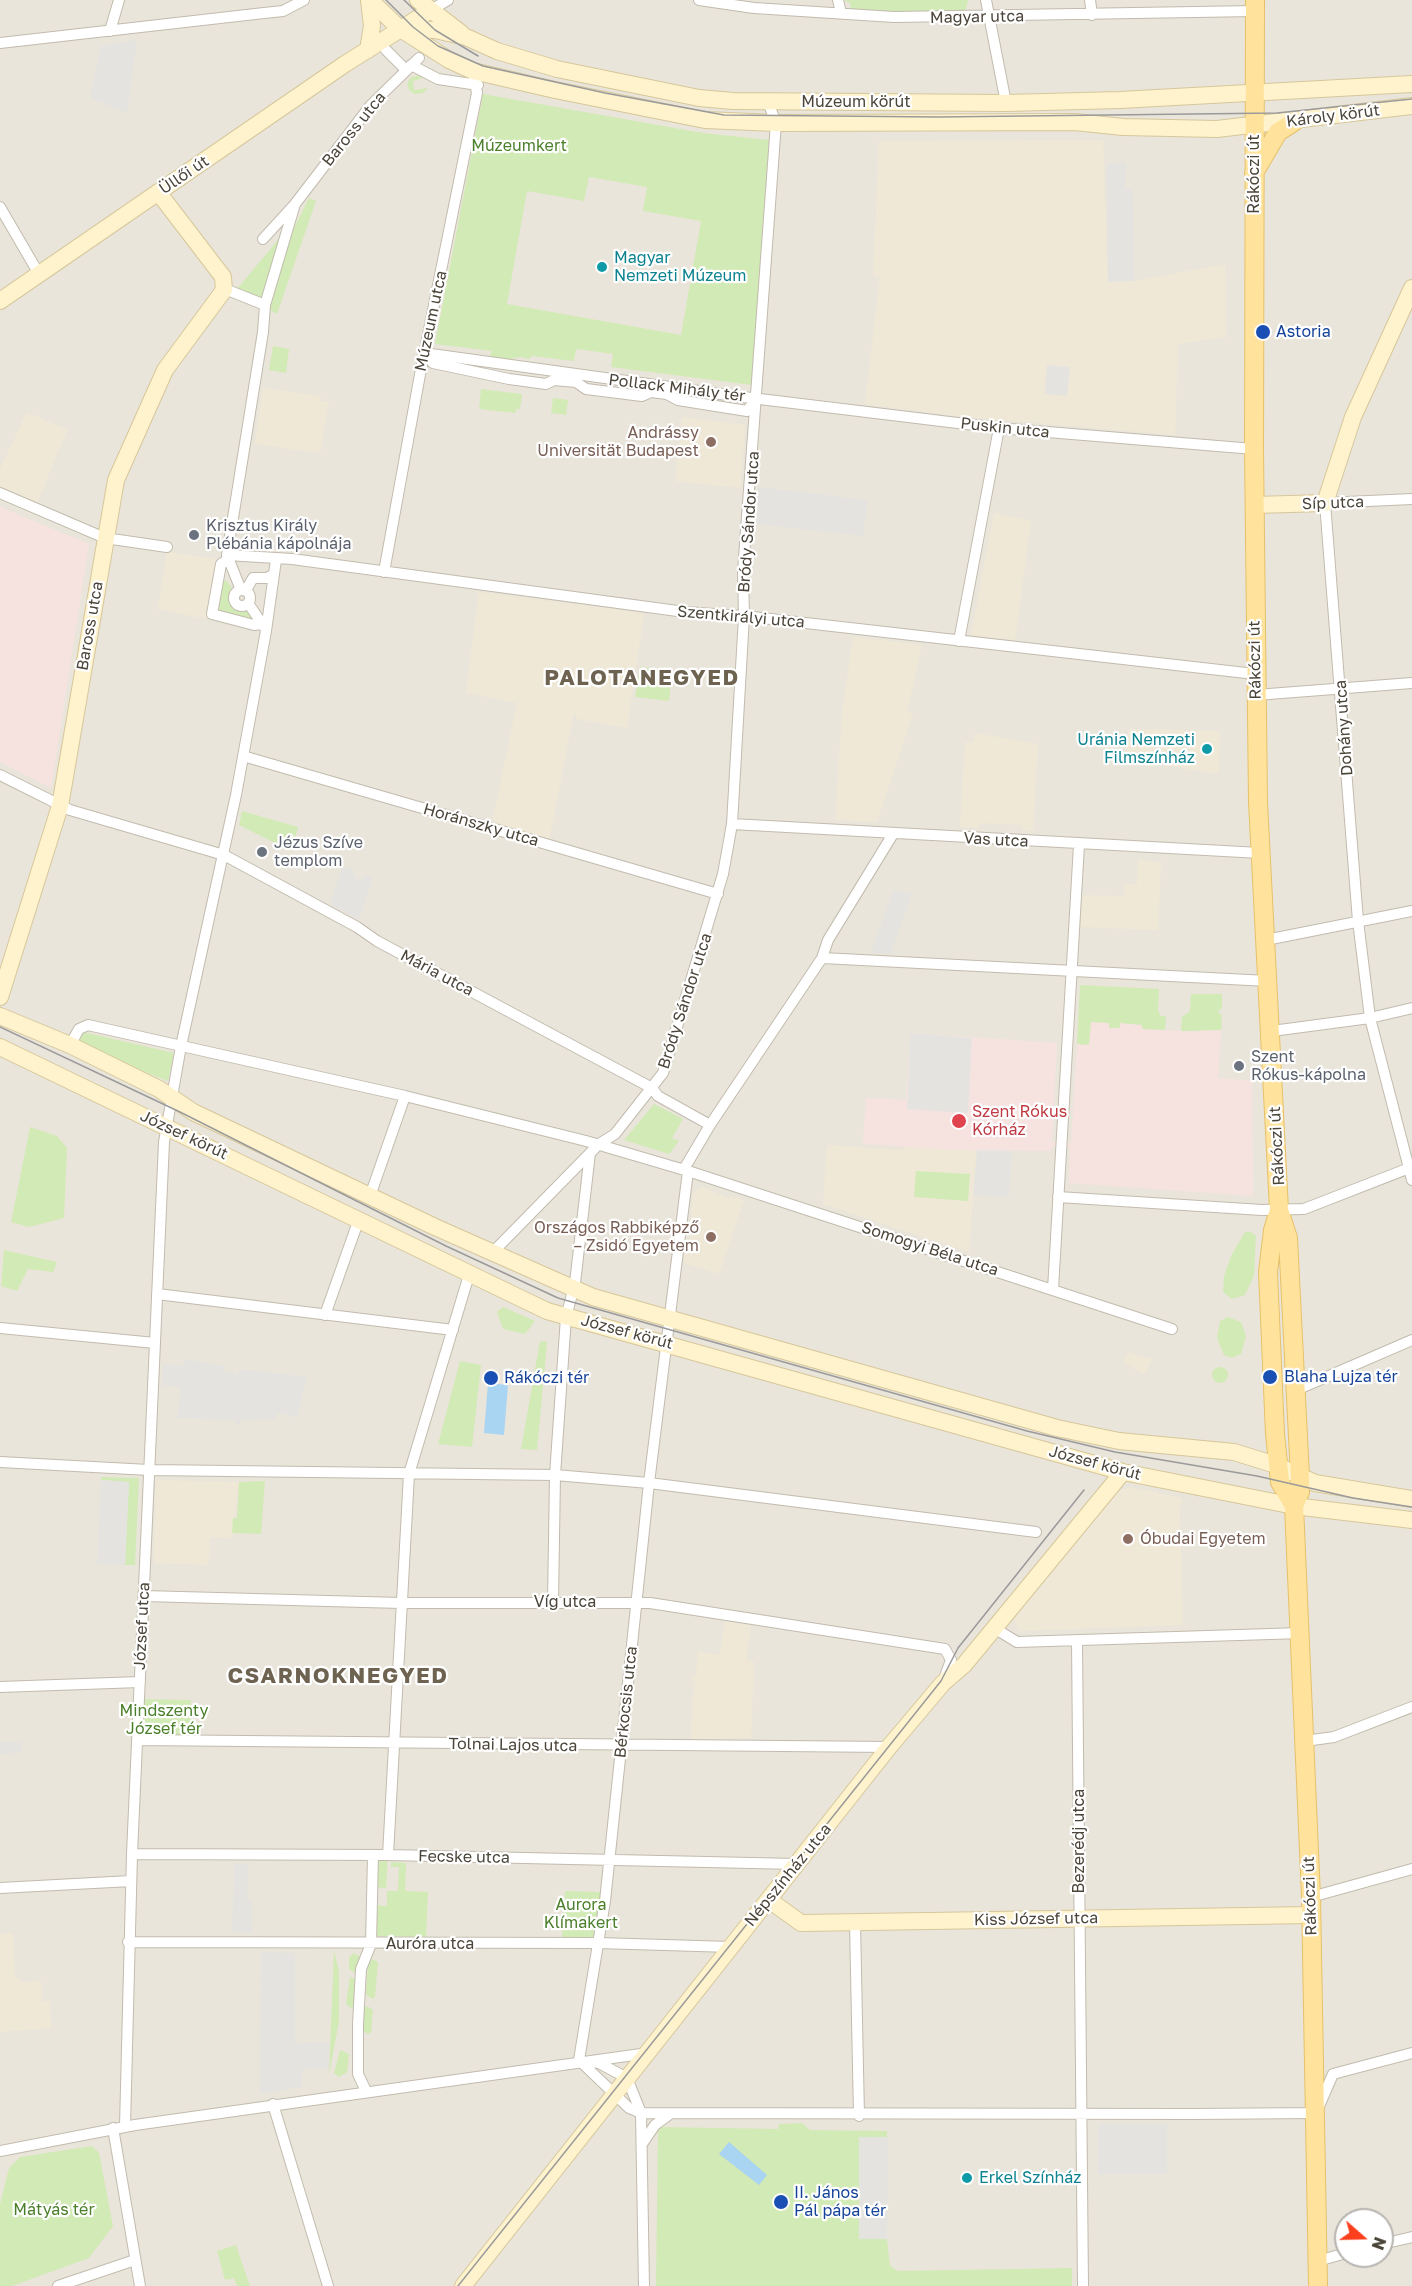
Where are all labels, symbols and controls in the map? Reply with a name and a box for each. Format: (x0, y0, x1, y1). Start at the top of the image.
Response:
street label: Magyar utca (930, 7, 1024, 27)
street label: Baross utca (318, 88, 390, 170)
street label: Múzeum körút (801, 92, 911, 112)
street label: Károly körút (1285, 101, 1381, 131)
street label: Rákóczi út (1244, 134, 1264, 214)
park label: Múzeumkert (471, 136, 567, 156)
street label: Üllői út (156, 151, 212, 199)
place label: Magyar Nemzeti Múzeum (614, 248, 746, 286)
marker: Magyar Nemzeti Múzeum (595, 260, 609, 274)
street label: Múzeum utca (411, 269, 451, 373)
place label: Astoria (1276, 322, 1331, 342)
marker: Astoria (1254, 323, 1272, 341)
street label: Pollack Mihály tér (608, 370, 746, 406)
street label: Puskin utca (959, 414, 1051, 442)
place label: Andrássy Universität Budapest (537, 423, 699, 461)
marker: Andrássy Universität Budapest (704, 435, 718, 449)
street label: Bródy Sándor utca (734, 451, 764, 593)
street label: Síp utca (1302, 492, 1364, 514)
place label: Krisztus Király Plébánia kápolnája (206, 516, 351, 554)
marker: Krisztus Király Plébánia kápolnája (187, 528, 201, 542)
street label: Baross utca (73, 580, 107, 672)
street label: Szentkirályi utca (676, 602, 806, 632)
street label: Rákóczi út (1245, 620, 1265, 700)
district label: PALOTANEGYED (544, 665, 740, 691)
street label: Dohány utca (1331, 679, 1357, 777)
place label: Uránia Nemzeti Filmszínház (1077, 730, 1195, 768)
marker: Uránia Nemzeti Filmszínház (1200, 742, 1214, 756)
street label: Horánszky utca (421, 799, 541, 851)
street label: Vas utca (963, 829, 1029, 851)
place label: Jézus Szíve templom (274, 833, 363, 871)
marker: Jézus Szíve templom (255, 845, 269, 859)
street label: Bródy Sándor utca (654, 931, 716, 1071)
street label: Mária utca (397, 946, 477, 1000)
place label: Szent Rókus-kápolna (1251, 1047, 1366, 1085)
marker: Szent Rókus-kápolna (1232, 1059, 1246, 1073)
place label: Szent Rókus Kórház (972, 1102, 1067, 1140)
street label: József körút (137, 1106, 231, 1164)
street label: Rákóczi út (1265, 1106, 1289, 1186)
marker: Szent Rókus Kórház (950, 1112, 968, 1130)
place label: Országos Rabbiképző – Zsidó Egyetem (534, 1218, 699, 1256)
street label: Somogyi Béla utca (859, 1218, 1001, 1280)
marker: Országos Rabbiképző – Zsidó Egyetem (704, 1230, 718, 1244)
street label: József körút (579, 1310, 675, 1354)
place label: Blaha Lujza tér (1284, 1367, 1398, 1387)
place label: Rákóczi tér (504, 1368, 589, 1388)
marker: Blaha Lujza tér (1261, 1368, 1279, 1386)
marker: Rákóczi tér (482, 1369, 500, 1387)
street label: József körút (1047, 1441, 1143, 1485)
place label: Óbudai Egyetem (1140, 1529, 1266, 1549)
marker: Óbudai Egyetem (1121, 1532, 1135, 1546)
street label: József utca (130, 1582, 154, 1670)
street label: Víg utca (534, 1592, 596, 1612)
street label: Bérkocsis utca (611, 1645, 641, 1759)
district label: CSARNOKNEGYED (227, 1663, 449, 1689)
park label: Mindszenty József tér (119, 1701, 209, 1739)
street label: Tolnai Lajos utca (448, 1734, 578, 1756)
street label: Bezerédj utca (1069, 1789, 1089, 1893)
street label: Népszínház utca (741, 1820, 835, 1930)
street label: Fecske utca (418, 1847, 510, 1867)
street label: Rákóczi út (1299, 1856, 1321, 1936)
park label: Aurora Klímakert (544, 1895, 618, 1933)
street label: Kiss József utca (974, 1908, 1098, 1930)
street label: Auróra utca (386, 1934, 474, 1954)
place label: Erkel Színház (979, 2168, 1082, 2188)
marker: Erkel Színház (960, 2171, 974, 2185)
place label: II. János Pál pápa tér (794, 2183, 886, 2221)
marker: II. János Pál pápa tér (772, 2193, 790, 2211)
park label: Mátyás tér (13, 2200, 95, 2220)
north arrow (1334, 2208, 1394, 2268)
text: N (1368, 2234, 1391, 2253)

